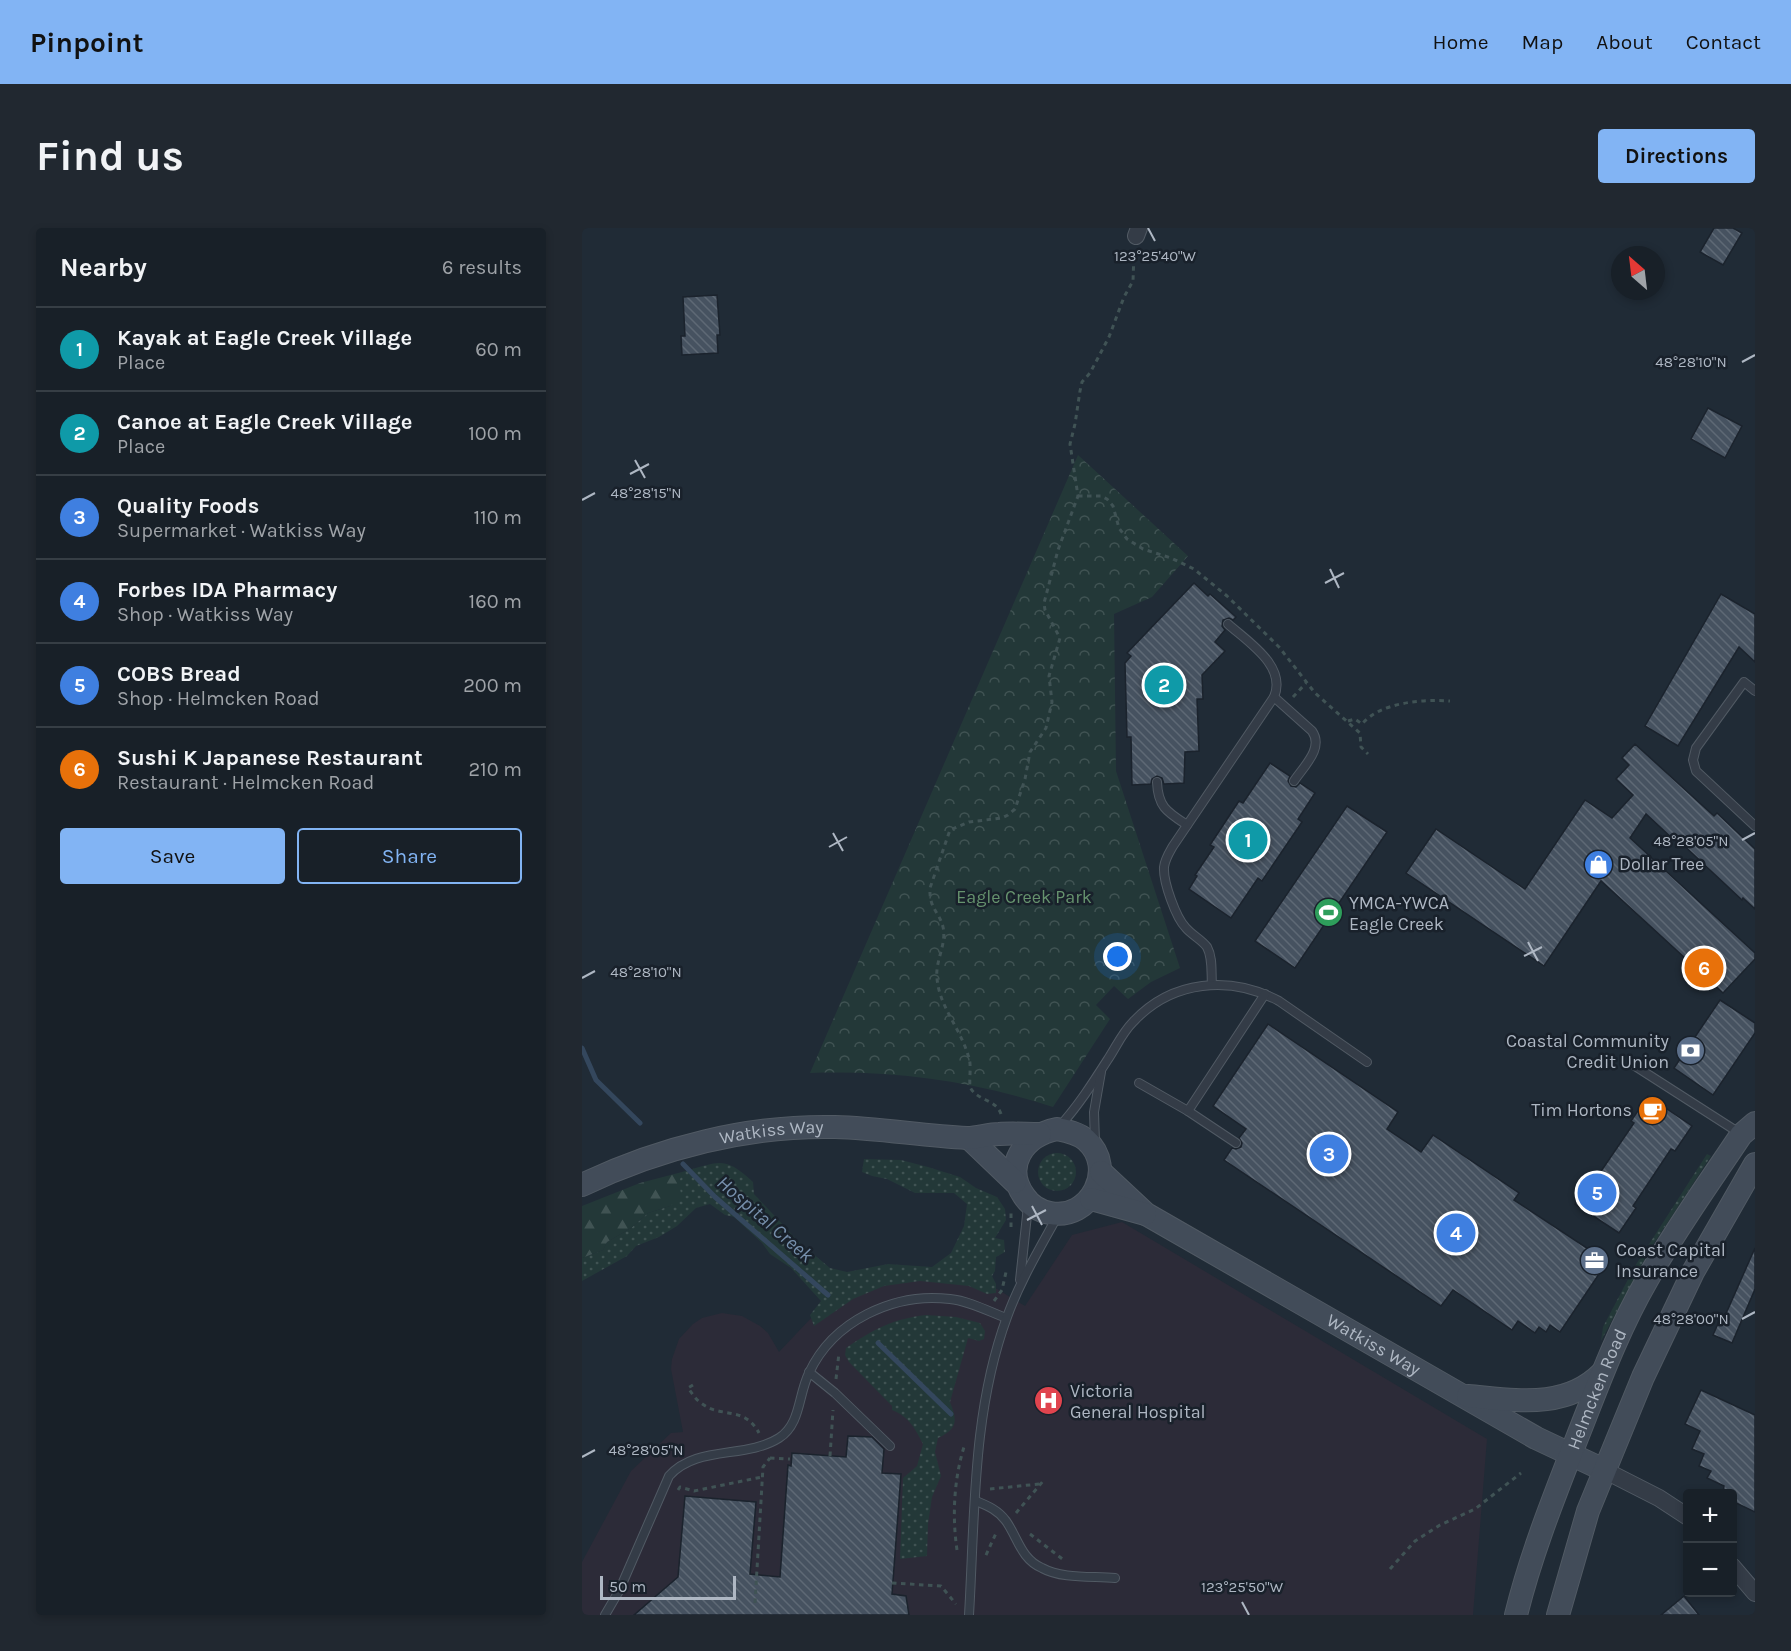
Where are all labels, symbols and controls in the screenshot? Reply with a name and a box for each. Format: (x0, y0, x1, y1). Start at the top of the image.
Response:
text: Pinpoint (30, 26, 143, 59)
text: Home (1433, 30, 1489, 54)
text: Map (1522, 30, 1563, 54)
text: About (1596, 30, 1653, 54)
text: Contact (1686, 30, 1761, 54)
button: Directions (1598, 129, 1755, 183)
text: Find us (36, 131, 184, 181)
north arrow (1611, 246, 1665, 300)
text: 123°25'40"W (1114, 247, 1197, 265)
text: Nearby (60, 252, 147, 283)
text: 6 results (442, 256, 522, 279)
text: Kayak at Eagle Creek Village (117, 325, 412, 351)
text: 1 (76, 338, 83, 361)
text: 60 m (475, 338, 522, 361)
text: Place (117, 351, 165, 374)
text: 48°28'10"N (1655, 353, 1727, 371)
text: Canoe at Eagle Creek Village (117, 409, 412, 435)
text: 2 (73, 422, 86, 445)
text: 100 m (468, 422, 522, 445)
text: Place (117, 435, 165, 458)
text: 48°28'15"N (611, 484, 681, 502)
text: Quality Foods (117, 493, 259, 519)
text: 3 (73, 506, 86, 529)
text: 110 m (473, 506, 522, 529)
text: Supermarket · Watkiss Way (117, 519, 366, 542)
text: Forbes IDA Pharmacy (117, 577, 337, 603)
text: 4 (74, 590, 85, 613)
text: 160 m (469, 590, 522, 613)
text: Shop · Watkiss Way (117, 603, 293, 626)
text: COBS Bread (117, 661, 241, 687)
pin: 2 (1144, 662, 1184, 708)
text: 5 (74, 674, 85, 697)
text: 200 m (463, 674, 522, 697)
text: Shop · Helmcken Road (117, 687, 320, 710)
text: Sushi K Japanese Restaurant (117, 745, 423, 771)
text: 6 (73, 758, 86, 781)
text: 210 m (468, 758, 522, 781)
text: Restaurant · Helmcken Road (117, 771, 374, 794)
pin: 1 (1228, 818, 1268, 862)
button: Save (60, 828, 285, 884)
button: Share (297, 828, 522, 884)
text: 48°28'05"N (1654, 832, 1728, 850)
shop icon: Dollar Tree (1582, 848, 1614, 880)
place label: Dollar Tree (1619, 853, 1704, 875)
park label: Eagle Creek Park (956, 886, 1092, 908)
place label: YMCA-YWCA Eagle Creek (1349, 892, 1449, 935)
sports icon: YMCA-YWCA Eagle Creek (1312, 897, 1344, 929)
your location (1103, 942, 1132, 971)
pin: 6 (1684, 946, 1724, 990)
text: 48°28'10"N (610, 963, 682, 981)
place label: Coastal Community Credit Union (1506, 1030, 1670, 1073)
bank icon: Coastal Community Credit Union (1674, 1035, 1706, 1067)
cafe icon: Tim Hortons (1637, 1094, 1669, 1126)
place label: Tim Hortons (1531, 1099, 1632, 1121)
street label: Watkiss Way (717, 1116, 824, 1149)
pin: 3 (1310, 1132, 1348, 1176)
pin: 5 (1578, 1170, 1616, 1216)
water label: Hospital Creek (712, 1171, 819, 1268)
pin: 4 (1436, 1210, 1476, 1256)
place label: Coast Capital Insurance (1616, 1239, 1726, 1282)
office icon: Coast Capital Insurance (1579, 1244, 1611, 1276)
street label: Watkiss Way (1323, 1309, 1425, 1381)
text: 48°28'00"N (1653, 1310, 1729, 1328)
street label: Helmcken Road (1563, 1325, 1631, 1453)
place label: Victoria General Hospital (1070, 1380, 1206, 1423)
hospital icon: Victoria General Hospital (1033, 1385, 1065, 1417)
text: 48°28'05"N (609, 1441, 683, 1459)
map controls (1683, 1489, 1737, 1597)
button: + (1683, 1489, 1737, 1543)
button: − (1683, 1543, 1737, 1597)
scale bar (600, 1573, 736, 1600)
text: 50 m (609, 1577, 646, 1596)
text: 123°25'50"W (1201, 1578, 1284, 1596)

